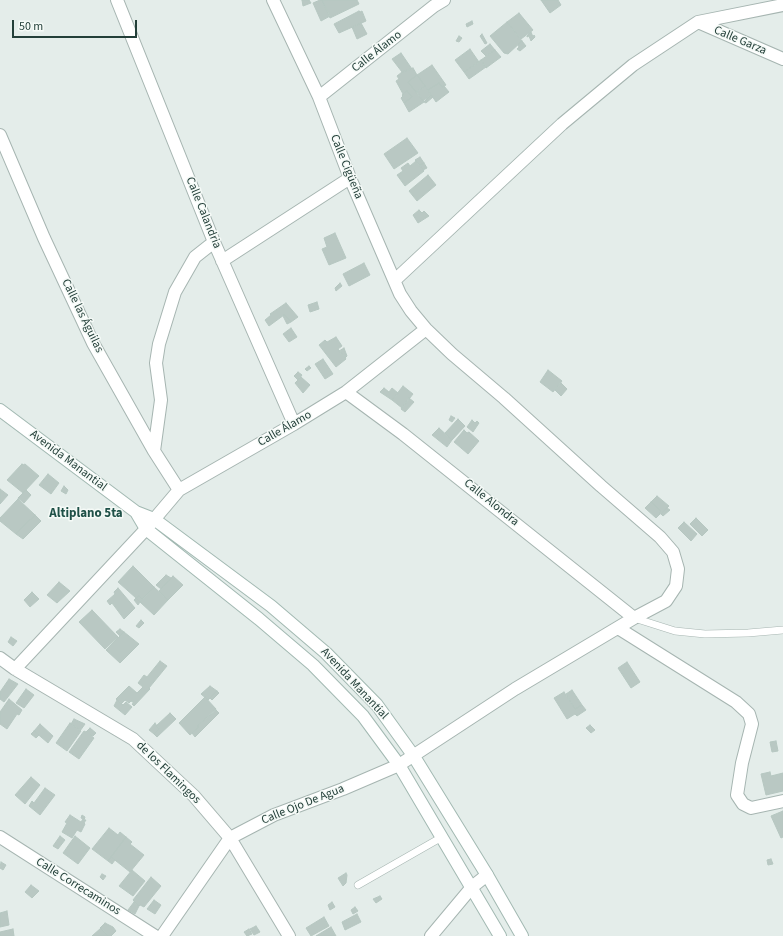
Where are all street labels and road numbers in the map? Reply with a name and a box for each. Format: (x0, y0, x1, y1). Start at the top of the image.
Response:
street label: Calle Garza (711, 23, 769, 59)
street label: Calle Álamo (349, 28, 405, 76)
street label: Calle Cigüeña (327, 133, 365, 201)
street label: Calle Calandria (182, 175, 224, 251)
street label: Calle las Águilas (58, 277, 106, 355)
street label: Calle Álamo (256, 408, 314, 450)
street label: Avenida Manantial (27, 427, 109, 495)
street label: Calle Alondra (461, 476, 521, 530)
street label: Avenida Manantial (317, 645, 391, 723)
street label: de los Flamingos (133, 739, 203, 807)
street label: Calle Ojo De Agua (259, 782, 347, 828)
street label: Calle Correcaminos (33, 855, 123, 919)

